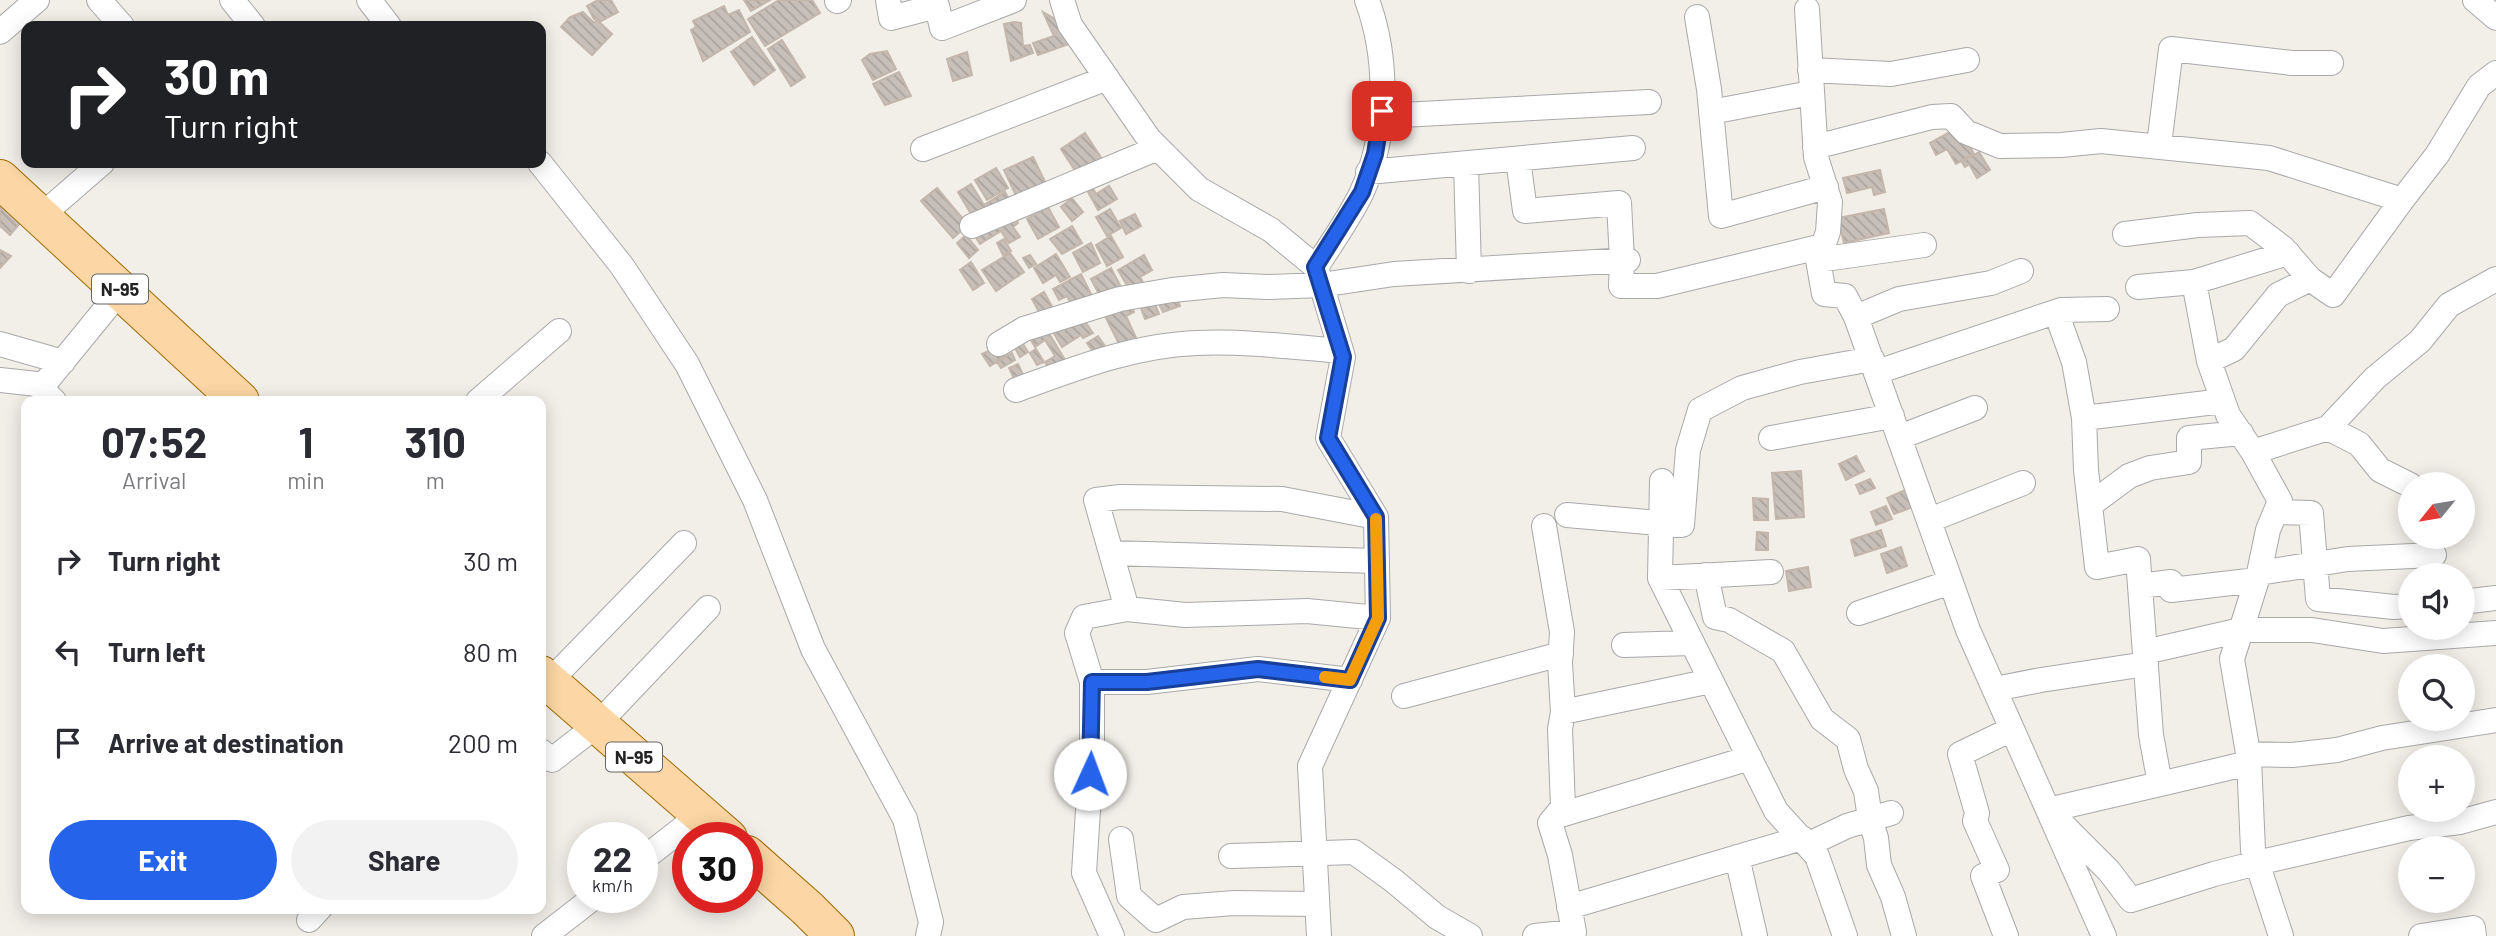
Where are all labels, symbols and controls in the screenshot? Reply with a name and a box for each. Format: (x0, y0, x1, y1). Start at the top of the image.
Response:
text: 30 m (164, 46, 269, 105)
icon: right (49, 49, 140, 140)
pin (1352, 81, 1412, 141)
icon: arrive (1363, 92, 1401, 130)
text: Turn right (164, 106, 299, 144)
road number: N-95 (92, 274, 148, 304)
text: 07:52 (101, 416, 207, 466)
text: 1 (298, 416, 313, 466)
text: 310 (405, 416, 466, 466)
text: Arrival (122, 466, 186, 494)
text: min (287, 466, 325, 494)
text: m (426, 466, 445, 494)
north arrow (2398, 472, 2474, 550)
map controls (2398, 472, 2475, 913)
icon: right (49, 542, 87, 580)
text: Turn right (108, 545, 221, 576)
text: 30 m (463, 545, 518, 576)
button: sound (2398, 563, 2475, 640)
icon: left (49, 633, 87, 671)
text: Turn left (108, 636, 206, 667)
text: 80 m (463, 636, 518, 667)
button: search (2398, 654, 2475, 731)
icon: arrive (49, 724, 87, 762)
text: Arrive at destination (108, 727, 344, 758)
text: 200 m (448, 727, 518, 758)
position arrow (1053, 737, 1127, 811)
road number: N-95 (606, 742, 662, 772)
button: + (2398, 745, 2475, 822)
button: Exit (49, 820, 277, 900)
button: Share (291, 820, 518, 900)
speed limit sign: 30 (672, 822, 763, 913)
button: − (2398, 836, 2475, 913)
text: 22 (593, 837, 632, 879)
text: km/h (592, 874, 633, 896)

